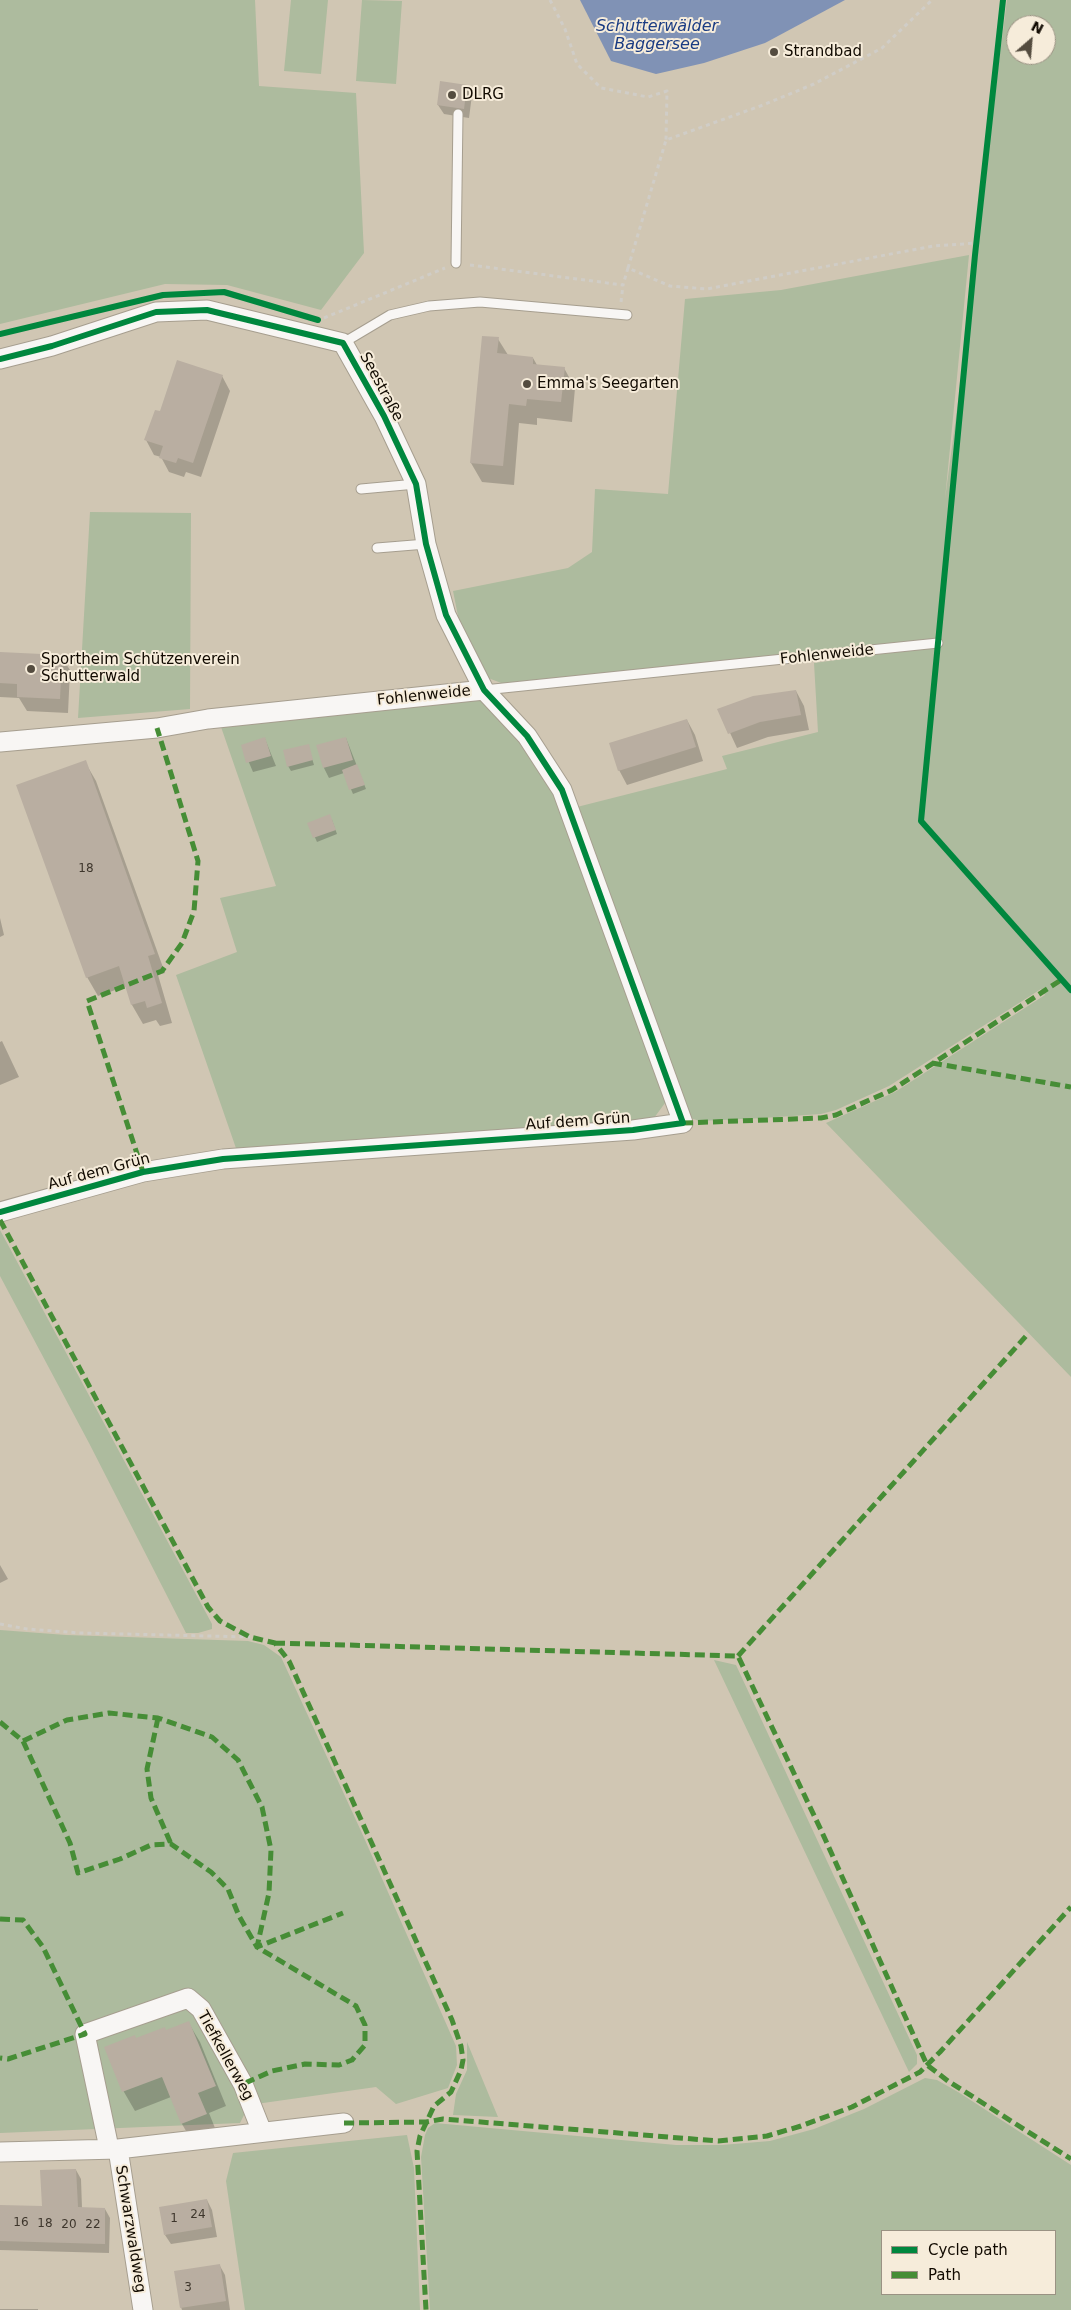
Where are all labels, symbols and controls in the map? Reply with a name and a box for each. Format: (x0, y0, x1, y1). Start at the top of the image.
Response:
north arrow (1006, 15, 1056, 65)
water label: Schutterwälder Baggersee (596, 17, 718, 55)
text: N (1029, 18, 1046, 37)
place label: Strandbad (784, 43, 862, 61)
marker: Strandbad (768, 46, 780, 58)
place label: DLRG (462, 86, 504, 104)
marker: DLRG (446, 89, 458, 101)
street label: Seestraße (355, 349, 407, 425)
place label: Emma's Seegarten (537, 375, 679, 393)
marker: Emma's Seegarten (521, 378, 533, 390)
street label: Fohlenweide (779, 641, 875, 669)
place label: Sportheim Schützenverein Schutterwald (41, 651, 240, 686)
marker: Sportheim Schützenverein Schutterwald (25, 663, 37, 675)
street label: Fohlenweide (376, 682, 472, 710)
house number: 18 (78, 862, 94, 876)
street label: Auf dem Grün (525, 1109, 631, 1135)
street label: Auf dem Grün (46, 1150, 152, 1194)
street label: Tiefkellerweg (193, 2008, 257, 2104)
street label: Schwarzwaldweg (111, 2164, 149, 2294)
house number: 24 (190, 2208, 206, 2222)
house number: 1 (170, 2212, 178, 2226)
house number: 16 (13, 2216, 29, 2230)
house number: 18 (37, 2217, 53, 2231)
house number: 20 (61, 2218, 77, 2232)
house number: 22 (85, 2218, 101, 2232)
legend (881, 2230, 1056, 2295)
text: Cycle path (928, 2241, 1008, 2259)
text: Path (928, 2266, 961, 2284)
house number: 3 (184, 2281, 192, 2295)

